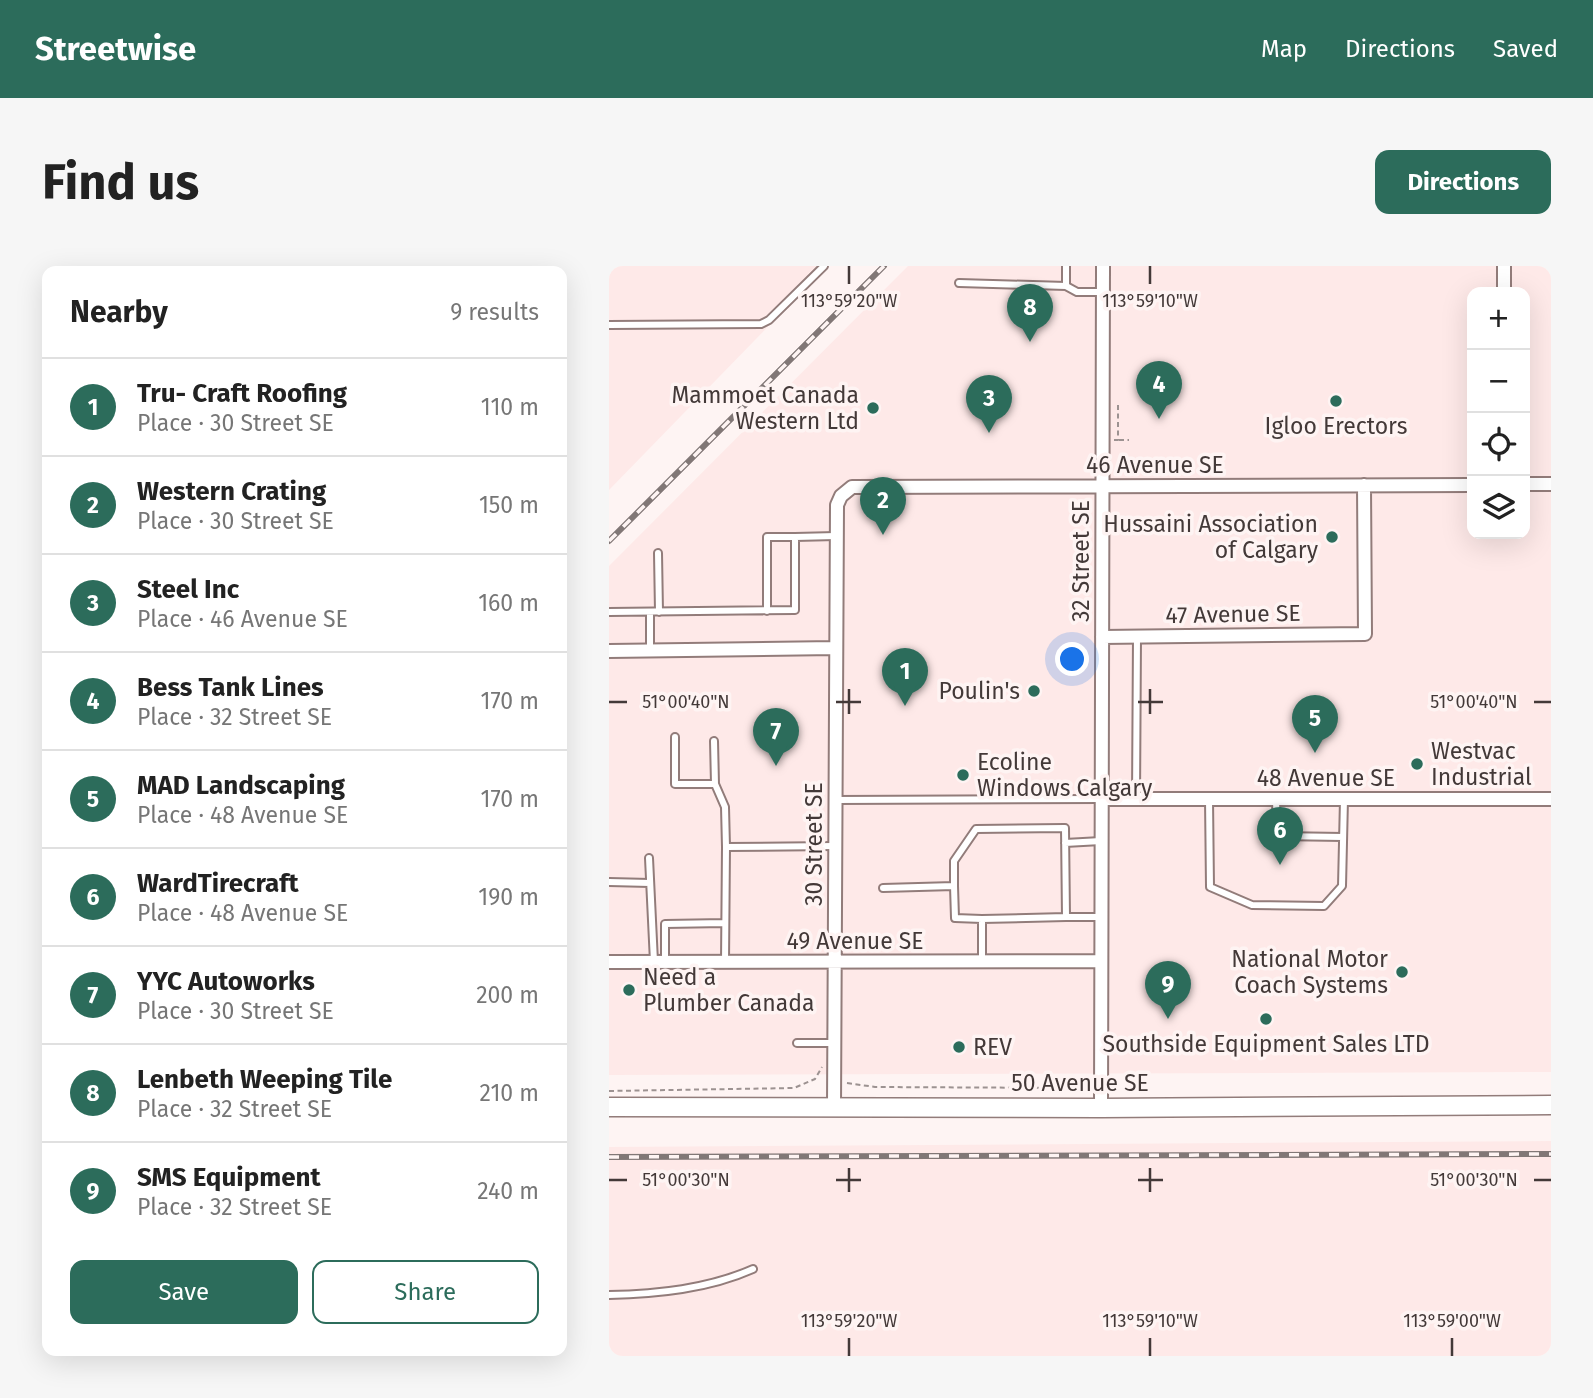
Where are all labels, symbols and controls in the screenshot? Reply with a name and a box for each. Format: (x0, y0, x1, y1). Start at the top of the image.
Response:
text: Streetwise (35, 29, 196, 69)
text: Map (1261, 35, 1307, 63)
text: Directions (1345, 35, 1455, 63)
text: Saved (1493, 35, 1558, 63)
button: Directions (1375, 150, 1551, 214)
text: Find us (42, 153, 199, 212)
pin: 8 (1007, 284, 1053, 342)
map controls (1467, 287, 1530, 539)
button: + (1467, 287, 1530, 350)
text: 113°59'20"W (801, 290, 897, 312)
text: 113°59'10"W (1102, 290, 1198, 312)
text: Nearby (70, 294, 168, 330)
text: 9 results (450, 298, 539, 326)
button: − (1467, 350, 1530, 413)
pin: 4 (1136, 361, 1182, 419)
pin: 3 (966, 375, 1012, 433)
text: Tru- Craft Roofing (137, 378, 347, 409)
place label: Mammoet Canada Western Ltd (671, 381, 859, 435)
text: 1 (88, 393, 98, 421)
text: 110 m (481, 393, 539, 421)
marker: Igloo Erectors (1328, 393, 1344, 409)
marker: Mammoet Canada Western Ltd (865, 400, 881, 416)
text: Place · 30 Street SE (137, 409, 334, 437)
place label: Igloo Erectors (1265, 412, 1407, 440)
button: locate (1467, 413, 1530, 476)
street label: 46 Avenue SE (1086, 451, 1224, 479)
text: Western Crating (137, 476, 326, 507)
button: layers (1467, 476, 1530, 539)
pin: 2 (860, 477, 906, 535)
text: 2 (87, 491, 99, 519)
text: 150 m (479, 491, 539, 519)
street label: 32 Street SE (1067, 500, 1095, 622)
text: Place · 30 Street SE (137, 507, 334, 535)
place label: Hussaini Association of Calgary (1103, 510, 1319, 564)
marker: Hussaini Association of Calgary (1324, 529, 1340, 545)
text: Steel Inc (137, 574, 239, 605)
text: 3 (87, 589, 99, 617)
text: 160 m (478, 589, 539, 617)
street label: 47 Avenue SE (1165, 599, 1301, 629)
text: Place · 46 Avenue SE (137, 605, 348, 633)
your location (1055, 642, 1089, 676)
pin: 1 (882, 648, 928, 706)
text: Bess Tank Lines (137, 672, 324, 703)
place label: Poulin's (938, 677, 1020, 705)
marker: Poulin's (1026, 683, 1042, 699)
text: 4 (87, 687, 100, 715)
text: 170 m (480, 687, 539, 715)
text: 51°00'40"N (642, 691, 730, 713)
text: 51°00'40"N (1430, 691, 1518, 713)
pin: 5 (1292, 695, 1338, 753)
text: Place · 32 Street SE (137, 703, 332, 731)
pin: 7 (753, 708, 799, 766)
place label: Westvac Industrial (1431, 737, 1532, 791)
place label: Ecoline Windows Calgary (977, 748, 1153, 802)
marker: Westvac Industrial (1409, 756, 1425, 772)
street label: 48 Avenue SE (1257, 764, 1395, 792)
marker: Ecoline Windows Calgary (955, 767, 971, 783)
text: MAD Landscaping (137, 770, 345, 801)
street label: 30 Street SE (800, 782, 828, 906)
text: 5 (87, 785, 99, 813)
text: 170 m (480, 785, 539, 813)
text: Place · 48 Avenue SE (137, 801, 348, 829)
pin: 6 (1257, 807, 1303, 865)
text: WardTirecraft (137, 868, 299, 899)
text: 6 (87, 883, 99, 911)
text: 190 m (478, 883, 539, 911)
text: Place · 48 Avenue SE (137, 899, 348, 927)
street label: 49 Avenue SE (786, 927, 924, 955)
place label: National Motor Coach Systems (1231, 945, 1388, 999)
pin: 9 (1145, 961, 1191, 1019)
place label: Need a Plumber Canada (643, 963, 815, 1017)
marker: National Motor Coach Systems (1394, 964, 1410, 980)
text: YYC Autoworks (137, 966, 315, 997)
text: 7 (88, 981, 98, 1009)
text: 200 m (476, 981, 539, 1009)
marker: Need a Plumber Canada (621, 982, 637, 998)
text: Place · 30 Street SE (137, 997, 334, 1025)
marker: Southside Equipment Sales LTD (1258, 1011, 1274, 1027)
place label: Southside Equipment Sales LTD (1102, 1030, 1430, 1058)
place label: REV (973, 1033, 1012, 1061)
marker: REV (951, 1039, 967, 1055)
text: Lenbeth Weeping Tile (137, 1064, 392, 1095)
street label: 50 Avenue SE (1011, 1069, 1149, 1097)
text: 8 (86, 1079, 100, 1107)
text: 210 m (480, 1079, 539, 1107)
text: Place · 32 Street SE (137, 1095, 332, 1123)
text: SMS Equipment (137, 1162, 321, 1193)
text: 51°00'30"N (642, 1169, 730, 1191)
text: 51°00'30"N (1430, 1169, 1518, 1191)
text: 9 (87, 1177, 99, 1205)
text: 240 m (477, 1177, 539, 1205)
text: Place · 32 Street SE (137, 1193, 332, 1221)
button: Save (70, 1260, 298, 1324)
button: Share (312, 1260, 539, 1324)
text: 113°59'20"W (801, 1310, 897, 1332)
text: 113°59'10"W (1102, 1310, 1198, 1332)
text: 113°59'00"W (1403, 1310, 1501, 1332)

